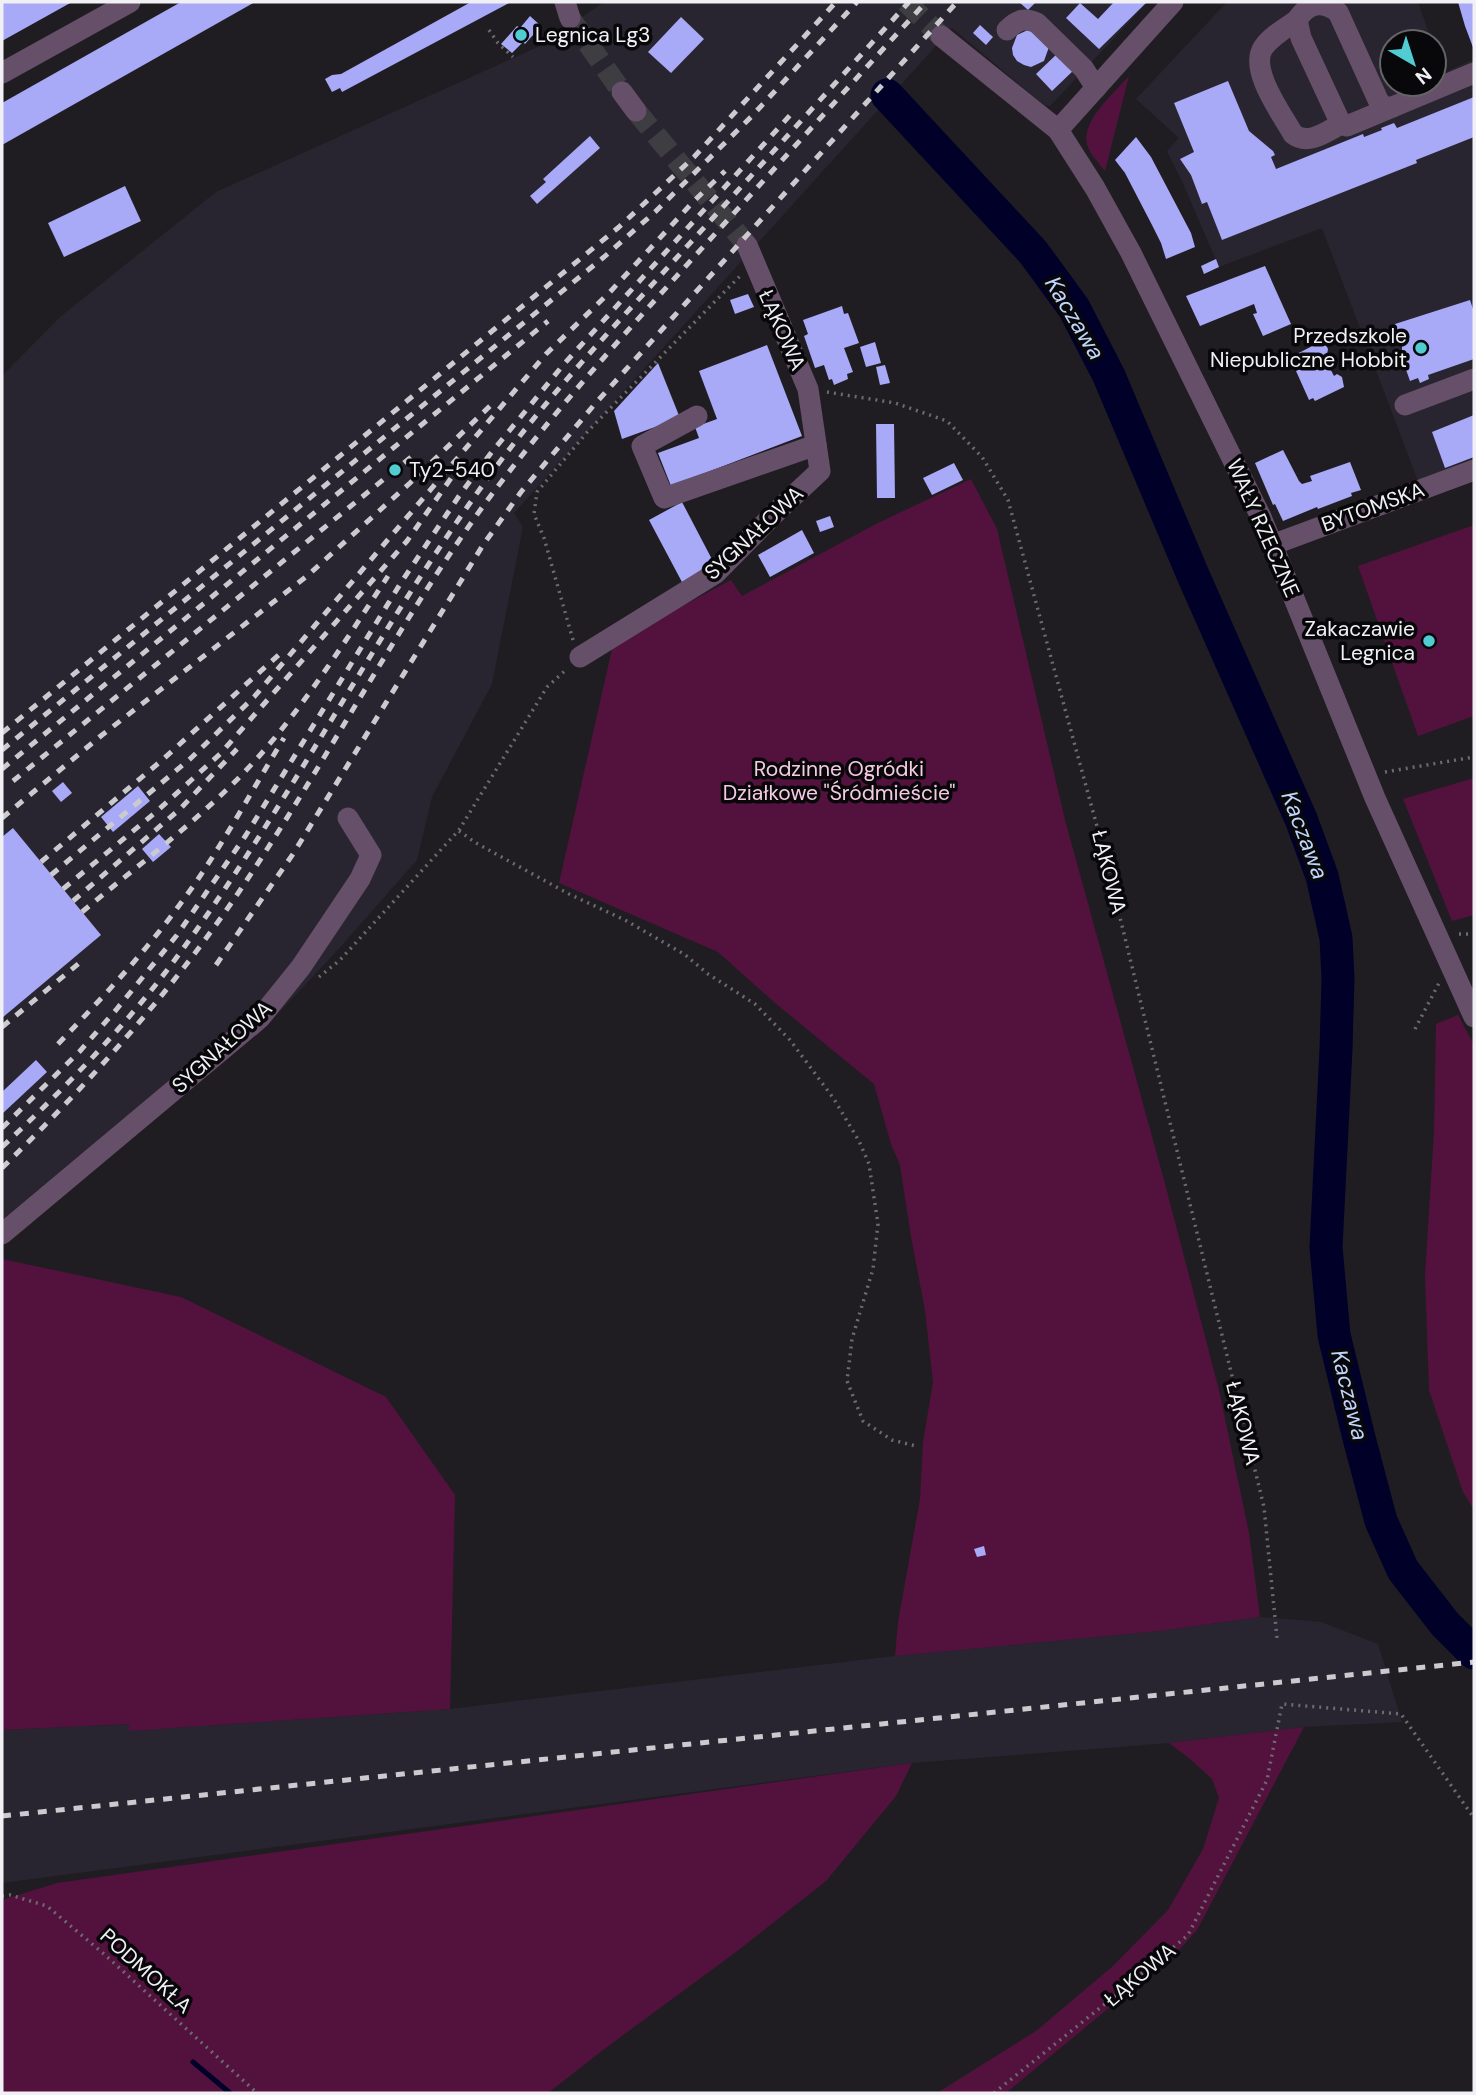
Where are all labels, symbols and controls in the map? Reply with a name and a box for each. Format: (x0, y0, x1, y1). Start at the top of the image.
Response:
place label: Legnica Lg3 (535, 21, 651, 49)
marker: Legnica Lg3 (513, 27, 529, 43)
north arrow (1378, 28, 1448, 98)
text: N (1410, 62, 1437, 90)
water label: Kaczawa (1038, 271, 1112, 365)
street label: ŁĄKOWA (752, 285, 812, 375)
place label: Przedszkole Niepubliczne Hobbit (1210, 322, 1407, 374)
marker: Przedszkole Niepubliczne Hobbit (1413, 340, 1429, 356)
street label: WAŁY RZECZNE (1220, 454, 1306, 602)
place label: Ty2-540 (409, 456, 495, 484)
marker: Ty2-540 (387, 462, 403, 478)
street label: BYTOMSKA (1318, 475, 1428, 539)
street label: SYGNAŁOWA (698, 480, 810, 586)
place label: Zakaczawie Legnica (1304, 615, 1415, 667)
marker: Zakaczawie Legnica (1421, 633, 1437, 649)
park label: Rodzinne Ogródki Działkowe "Śródmieście" (723, 755, 955, 807)
water label: Kaczawa (1274, 786, 1336, 884)
street label: ŁĄKOWA (1085, 827, 1133, 917)
street label: SYGNAŁOWA (166, 994, 278, 1100)
water label: Kaczawa (1324, 1347, 1376, 1443)
street label: ŁĄKOWA (1219, 1378, 1267, 1468)
street label: PODMOKŁA (94, 1922, 198, 2020)
street label: ŁĄKOWA (1098, 1937, 1182, 2013)

